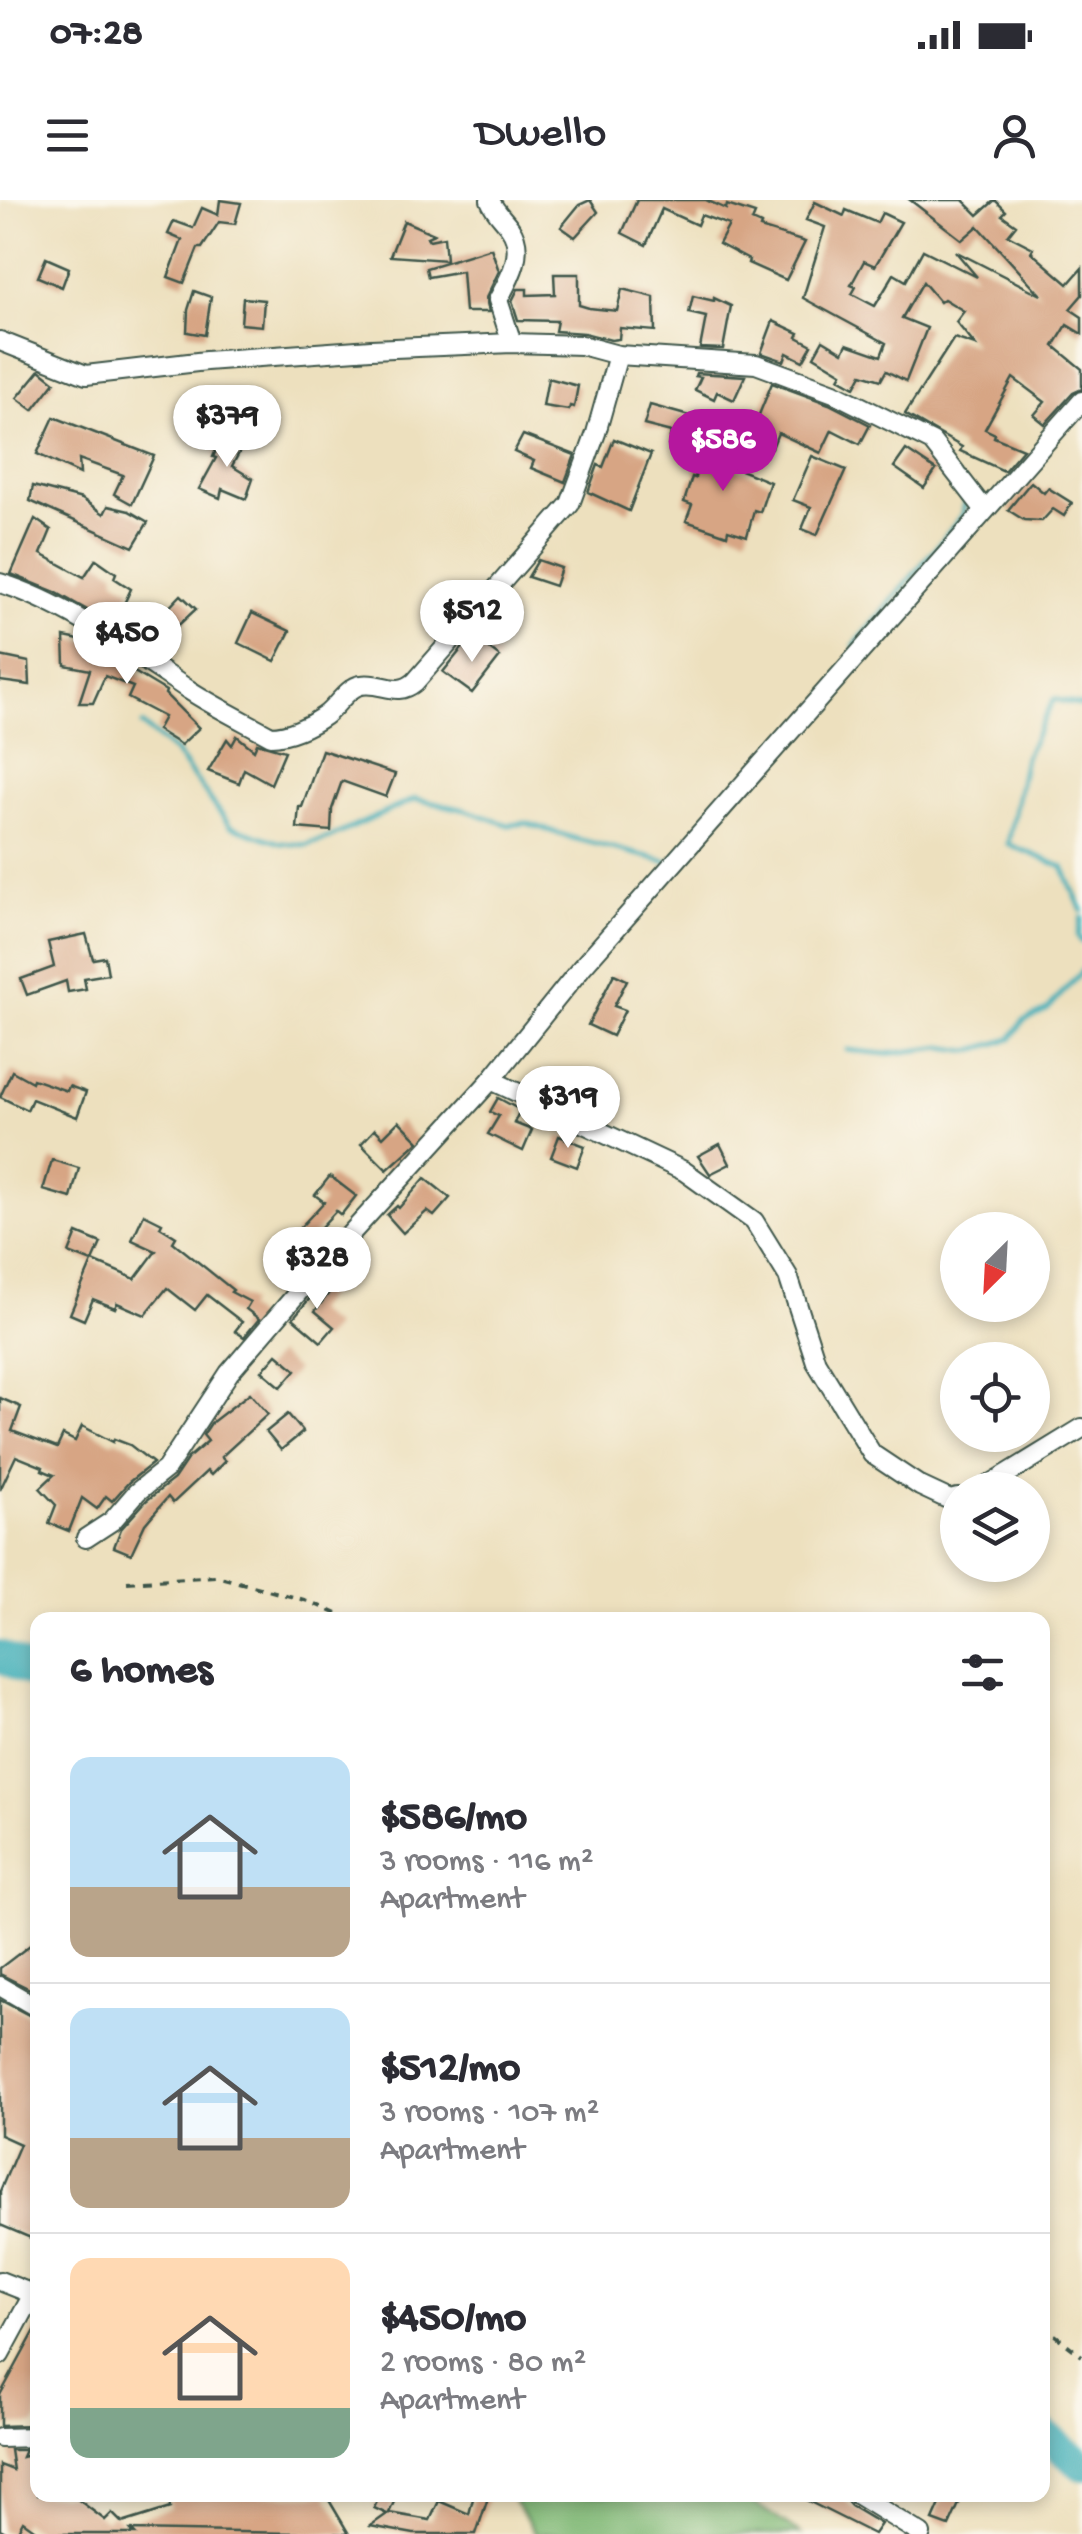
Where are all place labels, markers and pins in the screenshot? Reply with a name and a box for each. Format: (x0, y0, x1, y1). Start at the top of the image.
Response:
pin: $379 (168, 385, 286, 470)
pin: $586 (664, 409, 782, 494)
pin: $512 (413, 580, 531, 665)
pin: $450 (68, 602, 186, 687)
pin: $319 (509, 1066, 627, 1151)
pin: $328 (258, 1227, 376, 1312)

